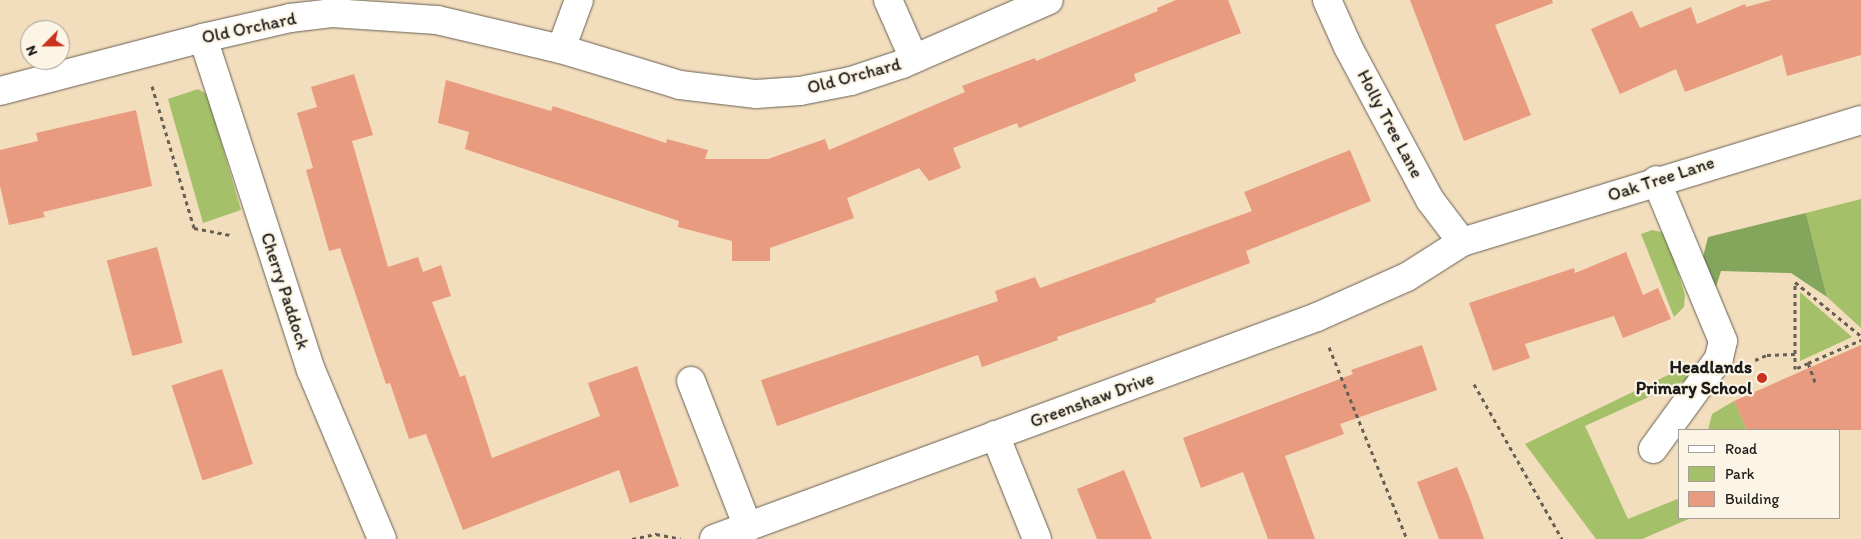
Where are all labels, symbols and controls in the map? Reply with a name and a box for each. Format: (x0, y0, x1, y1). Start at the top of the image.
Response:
street label: Old Orchard (200, 7, 298, 49)
north arrow (20, 20, 70, 70)
text: N (22, 43, 41, 58)
street label: Old Orchard (805, 53, 903, 99)
street label: Holly Tree Lane (1353, 67, 1427, 181)
street label: Oak Tree Lane (1605, 152, 1717, 206)
street label: Cherry Paddock (256, 230, 314, 352)
place label: Headlands Primary School (1636, 357, 1752, 399)
street label: Greenshaw Drive (1027, 368, 1157, 432)
marker: Headlands Primary School (1756, 372, 1768, 384)
legend (1678, 429, 1841, 519)
text: Road (1725, 440, 1757, 458)
text: Park (1725, 465, 1755, 483)
text: Building (1725, 490, 1779, 508)

